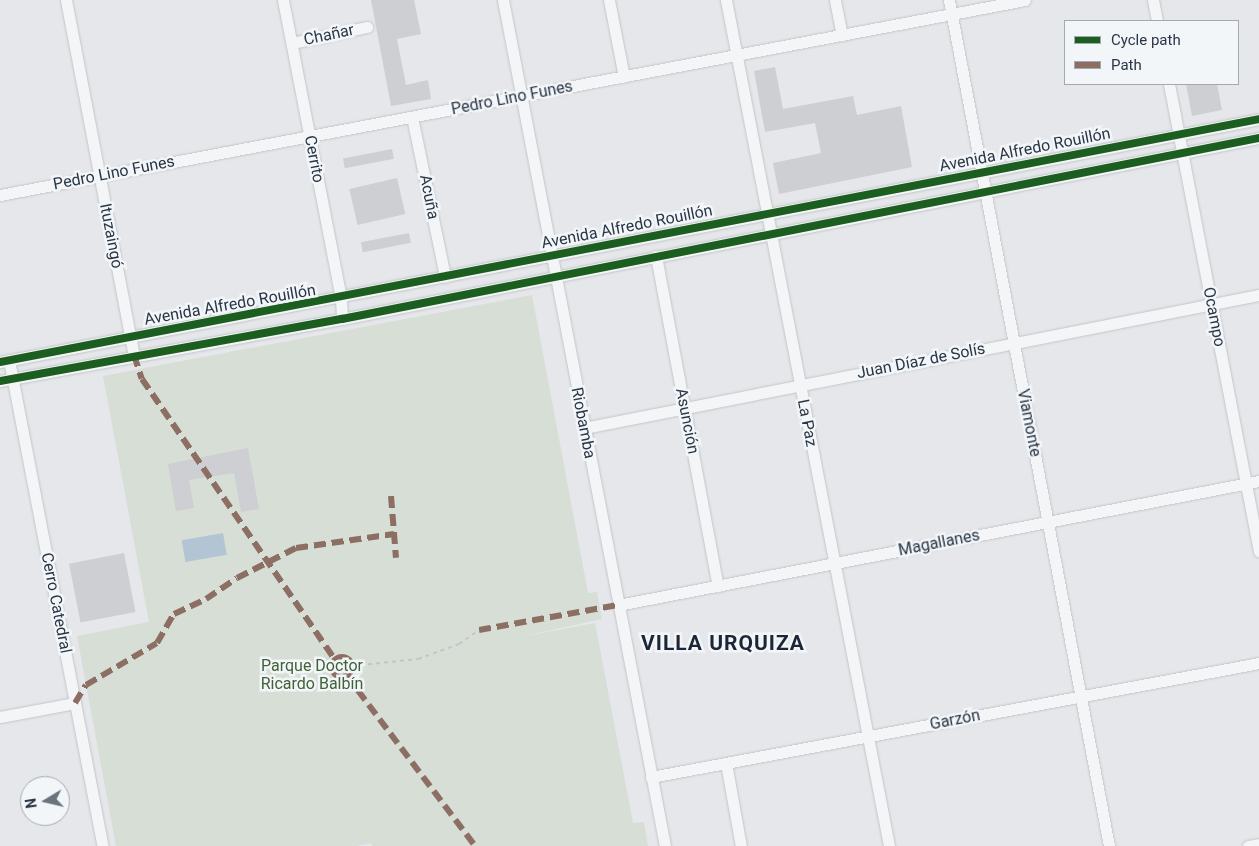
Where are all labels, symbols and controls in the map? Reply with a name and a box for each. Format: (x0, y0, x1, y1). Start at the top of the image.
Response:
street label: Chañar (302, 20, 356, 50)
legend (1064, 20, 1239, 85)
text: Cycle path (1111, 31, 1181, 49)
text: Path (1111, 56, 1142, 74)
street label: Pedro Lino Funes (450, 77, 574, 119)
street label: Avenida Alfredo Rouillón (938, 124, 1112, 176)
street label: Cerrito (300, 134, 328, 184)
street label: Pedro Lino Funes (52, 152, 176, 194)
street label: Acuña (415, 173, 443, 221)
street label: Avenida Alfredo Rouillón (540, 201, 714, 253)
street label: Ituzaingó (95, 202, 127, 270)
street label: Avenida Alfredo Rouillón (143, 280, 317, 330)
street label: Ocampo (1199, 286, 1229, 348)
street label: Juan Díaz de Solís (855, 339, 987, 383)
street label: Riobamba (567, 386, 599, 460)
street label: Asunción (671, 386, 703, 456)
street label: Viamonte (1013, 388, 1045, 458)
street label: La Paz (793, 398, 821, 448)
street label: Magallanes (897, 526, 981, 560)
street label: Cerro Catedral (37, 551, 75, 655)
district label: VILLA URQUIZA (639, 630, 807, 656)
park label: Parque Doctor Ricardo Balbín (261, 656, 363, 694)
street label: Garzón (928, 706, 982, 734)
north arrow (20, 776, 70, 826)
text: N (22, 797, 40, 809)

